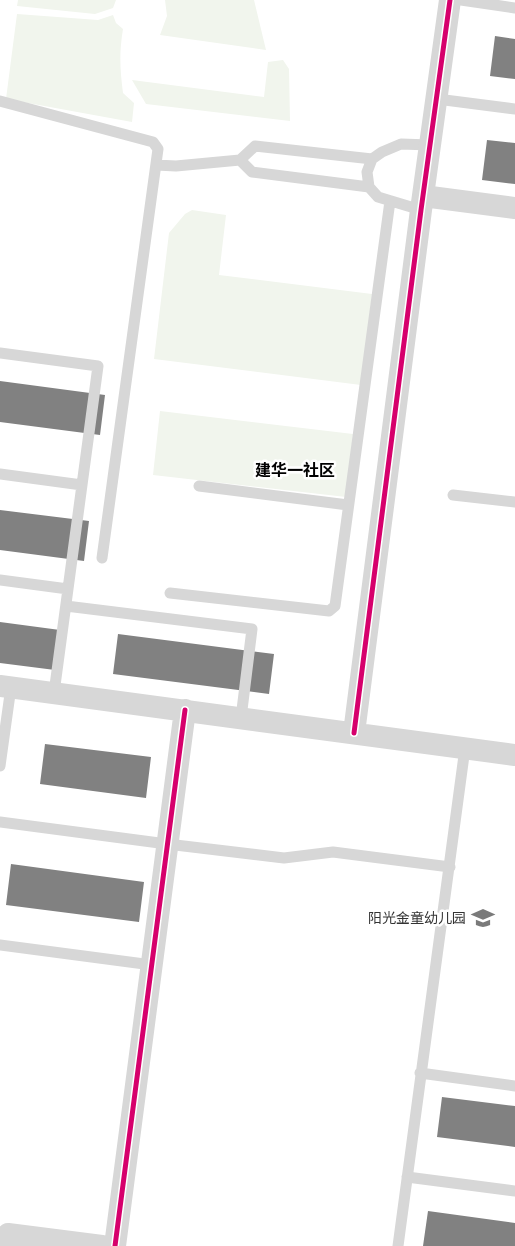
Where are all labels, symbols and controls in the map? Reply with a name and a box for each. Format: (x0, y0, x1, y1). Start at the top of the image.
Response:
district label: 建华一社区 (255, 460, 335, 479)
school or university icon: 阳光金童幼儿园 (470, 905, 496, 931)
place label: 阳光金童幼儿园 (368, 909, 466, 926)

